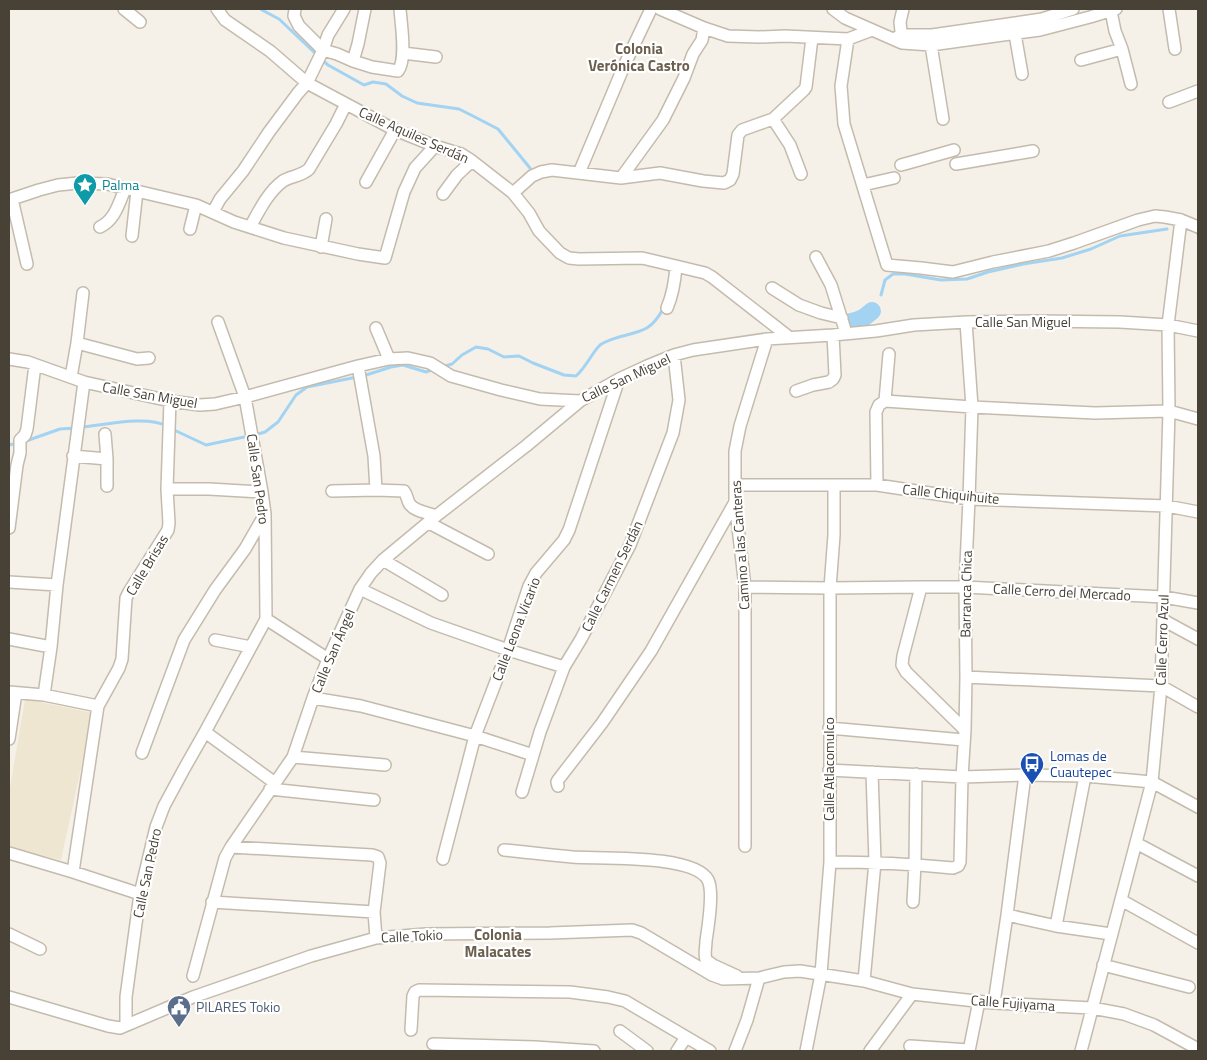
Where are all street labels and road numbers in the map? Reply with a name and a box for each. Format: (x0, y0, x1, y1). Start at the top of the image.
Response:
street label: Calle Aquiles Serdán (356, 101, 473, 168)
street label: Calle San Miguel (975, 311, 1071, 332)
street label: Calle San Miguel (578, 348, 674, 407)
street label: Calle San Miguel (101, 376, 199, 413)
street label: Calle San Pedro (242, 432, 275, 526)
street label: Calle Chiquihuite (902, 478, 1001, 509)
street label: Camino a las Canteras (725, 480, 755, 610)
street label: Calle Carmen Serdán (576, 517, 648, 635)
street label: Calle Brisas (120, 530, 173, 599)
street label: Barranca Chica (954, 550, 977, 638)
street label: Calle Leona Vicario (486, 574, 545, 684)
street label: Calle Cerro del Mercado (993, 577, 1131, 606)
street label: Calle Cerro Azul (1149, 594, 1174, 686)
street label: Calle San Ángel (305, 605, 360, 696)
street label: Calle Atlacomulco (818, 717, 839, 821)
street label: Calle San Pedro (127, 826, 166, 920)
street label: Calle Tokio (381, 923, 443, 948)
street label: Calle Fujiyama (970, 989, 1056, 1016)

